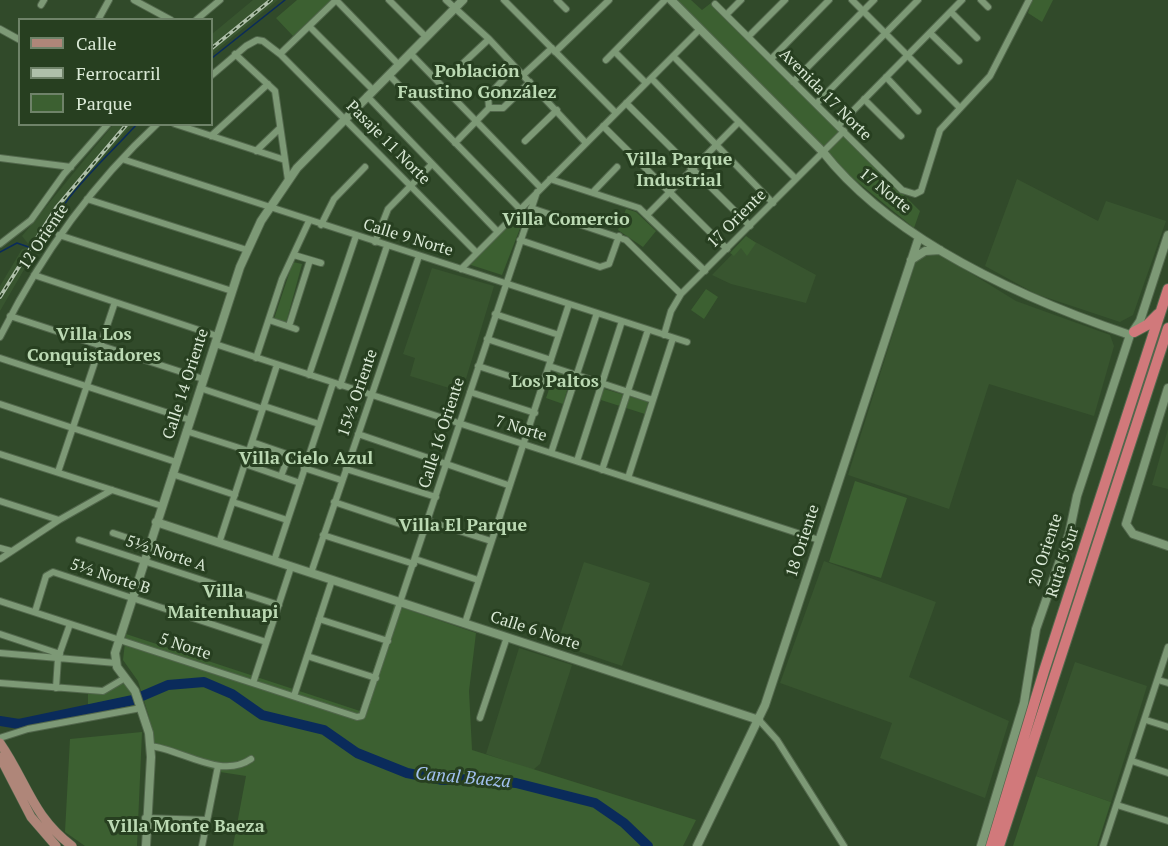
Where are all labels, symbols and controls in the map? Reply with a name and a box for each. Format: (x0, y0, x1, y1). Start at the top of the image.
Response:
legend (18, 18, 213, 126)
text: Calle (76, 31, 117, 55)
street label: Avenida 17 Norte (775, 45, 875, 145)
text: Ferrocarril (76, 61, 161, 85)
district label: Población Faustino González (397, 61, 557, 104)
text: Parque (76, 91, 132, 115)
street label: Pasaje 11 Norte (342, 97, 434, 189)
district label: Villa Parque Industrial (626, 149, 732, 192)
street label: 17 Norte (855, 164, 915, 218)
street label: 17 Oriente (704, 186, 770, 252)
street label: 12 Oriente (15, 200, 73, 274)
district label: Villa Comercio (502, 209, 630, 231)
street label: Calle 9 Norte (361, 215, 455, 261)
district label: Villa Los Conquistadores (27, 324, 161, 366)
street label: Calle 14 Oriente (159, 326, 213, 442)
street label: 15½ Oriente (334, 347, 382, 439)
district label: Los Paltos (511, 371, 599, 393)
street label: Calle 16 Oriente (415, 375, 469, 491)
street label: 7 Norte (493, 412, 549, 446)
district label: Villa Cielo Azul (239, 448, 373, 470)
street label: 18 Oriente (782, 502, 824, 580)
street label: 20 Oriente (1025, 511, 1067, 589)
district label: Villa El Parque (399, 515, 527, 537)
street label: Ruta 5 Sur (1042, 524, 1084, 600)
street label: 5½ Norte A (123, 532, 209, 576)
street label: 5½ Norte B (68, 555, 152, 599)
district label: Villa Maitenhuapi (168, 581, 278, 624)
street label: Calle 6 Norte (488, 607, 582, 655)
street label: 5 Norte (157, 630, 213, 664)
water label: Canal Baeza (414, 763, 512, 793)
district label: Villa Monte Baeza (107, 816, 265, 838)

